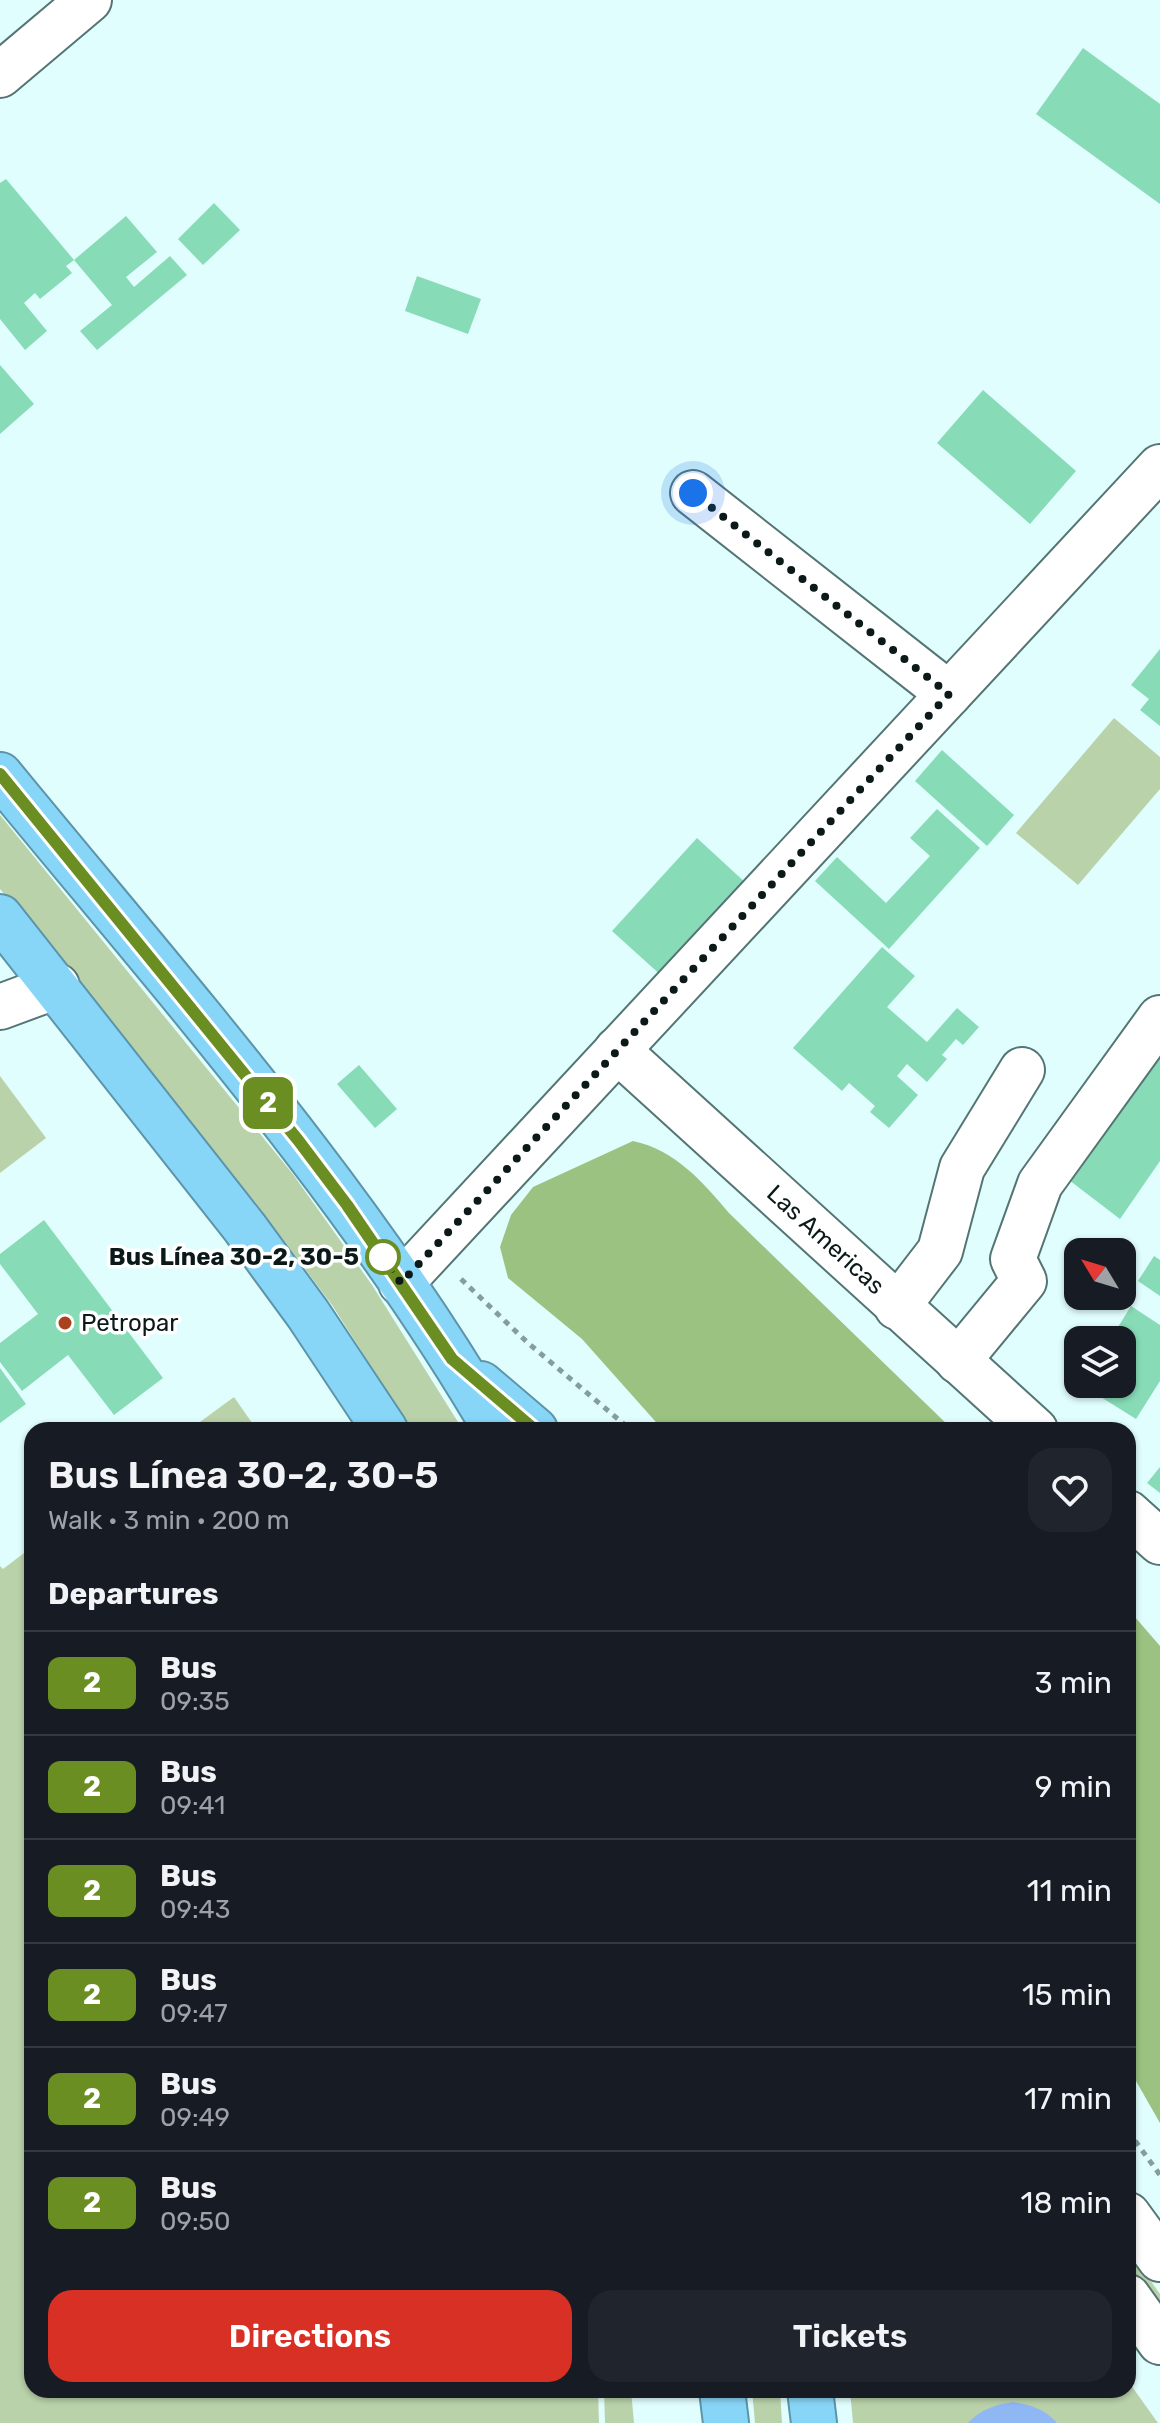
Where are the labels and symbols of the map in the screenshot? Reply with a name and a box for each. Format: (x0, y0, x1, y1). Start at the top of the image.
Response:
your location (673, 473, 713, 513)
line badge: 2 (242, 1077, 294, 1129)
street label: Las Americas (761, 1179, 890, 1300)
north arrow (1064, 1238, 1136, 1310)
marker: Bus Línea 30-2, 30-5 (366, 1240, 400, 1274)
place label: Bus Línea 30-2, 30-5 (109, 1243, 359, 1271)
place label: Petropar (81, 1309, 178, 1337)
marker: Petropar (56, 1314, 74, 1332)

